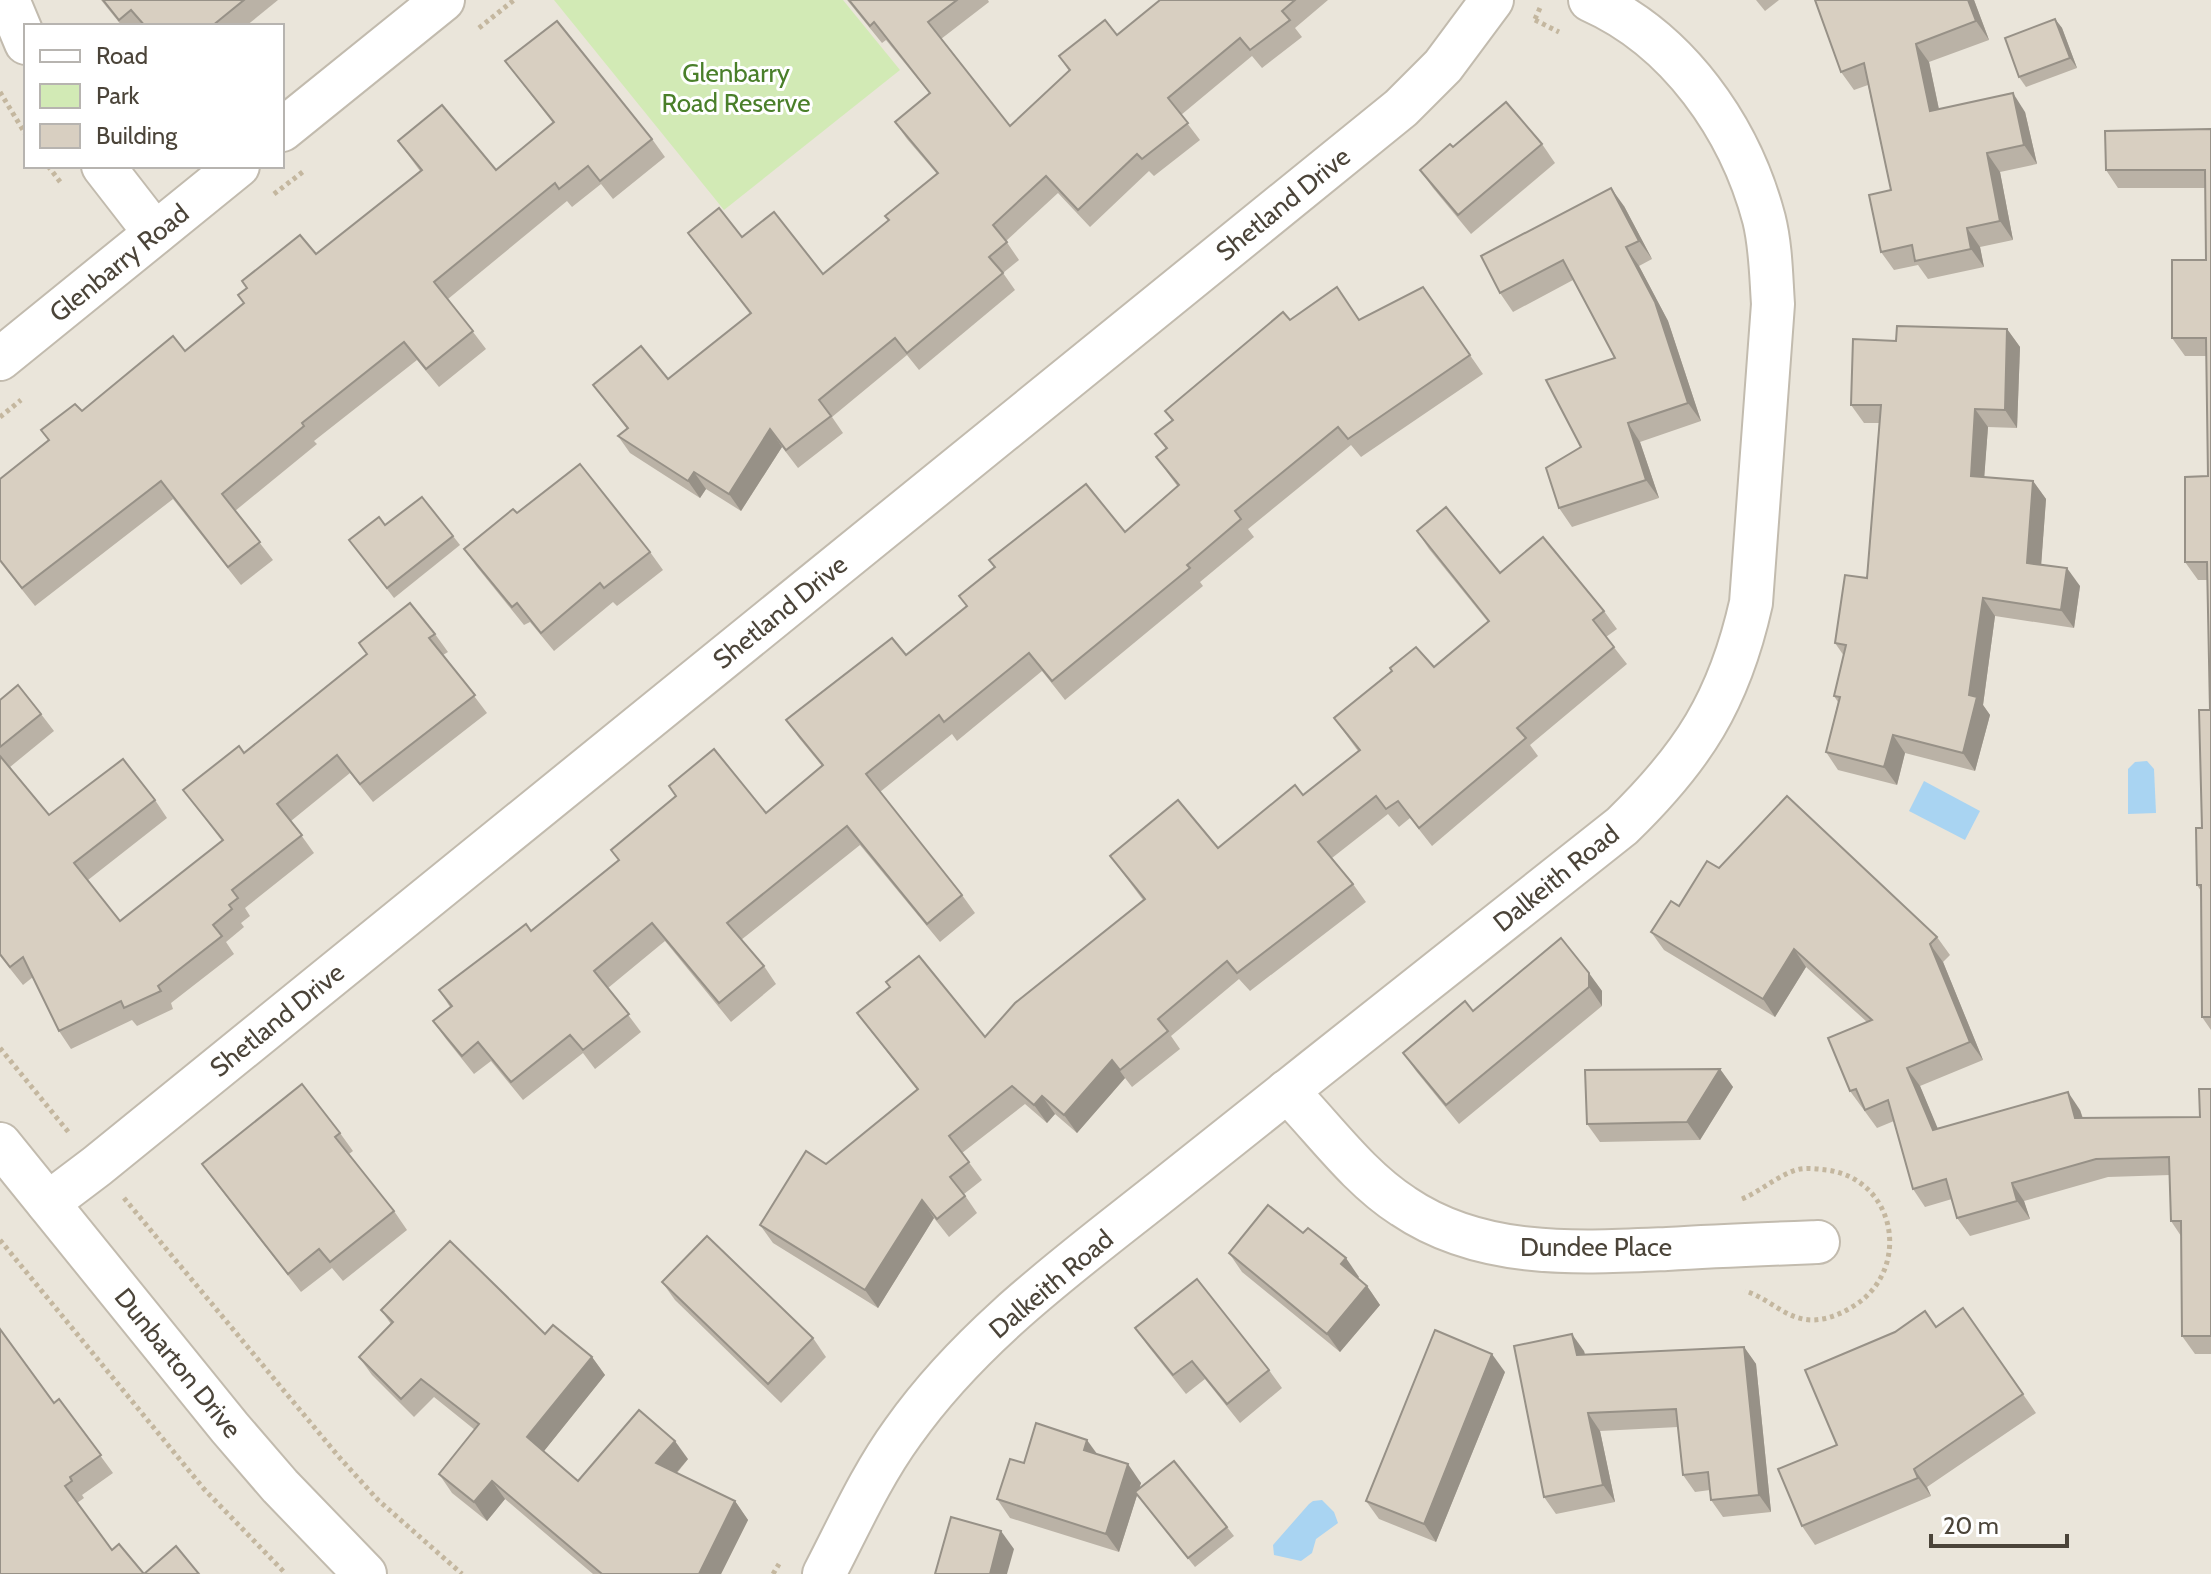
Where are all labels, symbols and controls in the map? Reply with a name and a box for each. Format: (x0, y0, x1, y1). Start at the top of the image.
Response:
legend (24, 24, 284, 168)
text: Road (96, 41, 148, 70)
park label: Glenbarry Road Reserve (662, 57, 810, 119)
text: Park (96, 81, 139, 110)
text: Building (96, 121, 178, 150)
street label: Shetland Drive (1210, 140, 1356, 268)
street label: Glenbarry Road (43, 197, 195, 329)
street label: Shetland Drive (707, 548, 853, 676)
street label: Dalkeith Road (1487, 818, 1625, 938)
street label: Shetland Drive (204, 956, 350, 1084)
street label: Dalkeith Road (982, 1223, 1120, 1345)
street label: Dundee Place (1520, 1231, 1672, 1263)
street label: Dunbarton Drive (108, 1282, 248, 1444)
scale bar (1931, 1498, 2067, 1548)
text: 20 m (1943, 1511, 1999, 1540)

